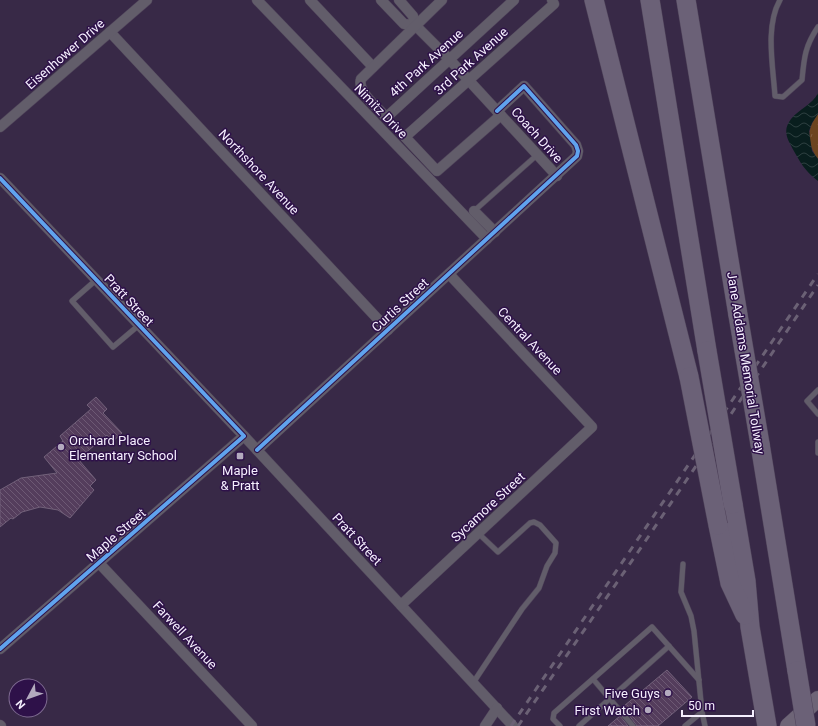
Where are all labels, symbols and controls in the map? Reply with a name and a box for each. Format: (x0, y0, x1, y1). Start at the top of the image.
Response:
street label: Eisenhower Drive (23, 16, 108, 92)
street label: 3rd Park Avenue (431, 24, 511, 98)
street label: 4th Park Avenue (386, 26, 466, 100)
street label: Nimitz Drive (351, 81, 411, 142)
street label: Coach Drive (508, 104, 566, 166)
street label: Northshore Avenue (216, 126, 302, 218)
street label: Pratt Street (101, 271, 157, 329)
street label: Jane Addams Memorial Tollway (724, 271, 768, 455)
street label: Curtis Street (369, 275, 431, 335)
street label: Central Avenue (495, 304, 565, 378)
place label: Orchard Place Elementary School (69, 433, 177, 463)
marker: Orchard Place Elementary School (56, 442, 66, 452)
marker: Maple & Pratt (235, 451, 245, 461)
place label: Maple & Pratt (220, 463, 260, 493)
street label: Sycamore Street (448, 469, 528, 545)
street label: Maple Street (83, 505, 149, 565)
street label: Pratt Street (329, 510, 385, 568)
street label: Farwell Avenue (150, 598, 220, 672)
north arrow (8, 678, 48, 718)
place label: Five Guys (604, 686, 660, 701)
marker: Five Guys (663, 688, 673, 698)
scale bar (682, 692, 753, 718)
text: N (13, 697, 28, 711)
text: 50 m (688, 699, 715, 713)
place label: First Watch (574, 703, 640, 718)
marker: First Watch (643, 705, 653, 715)

